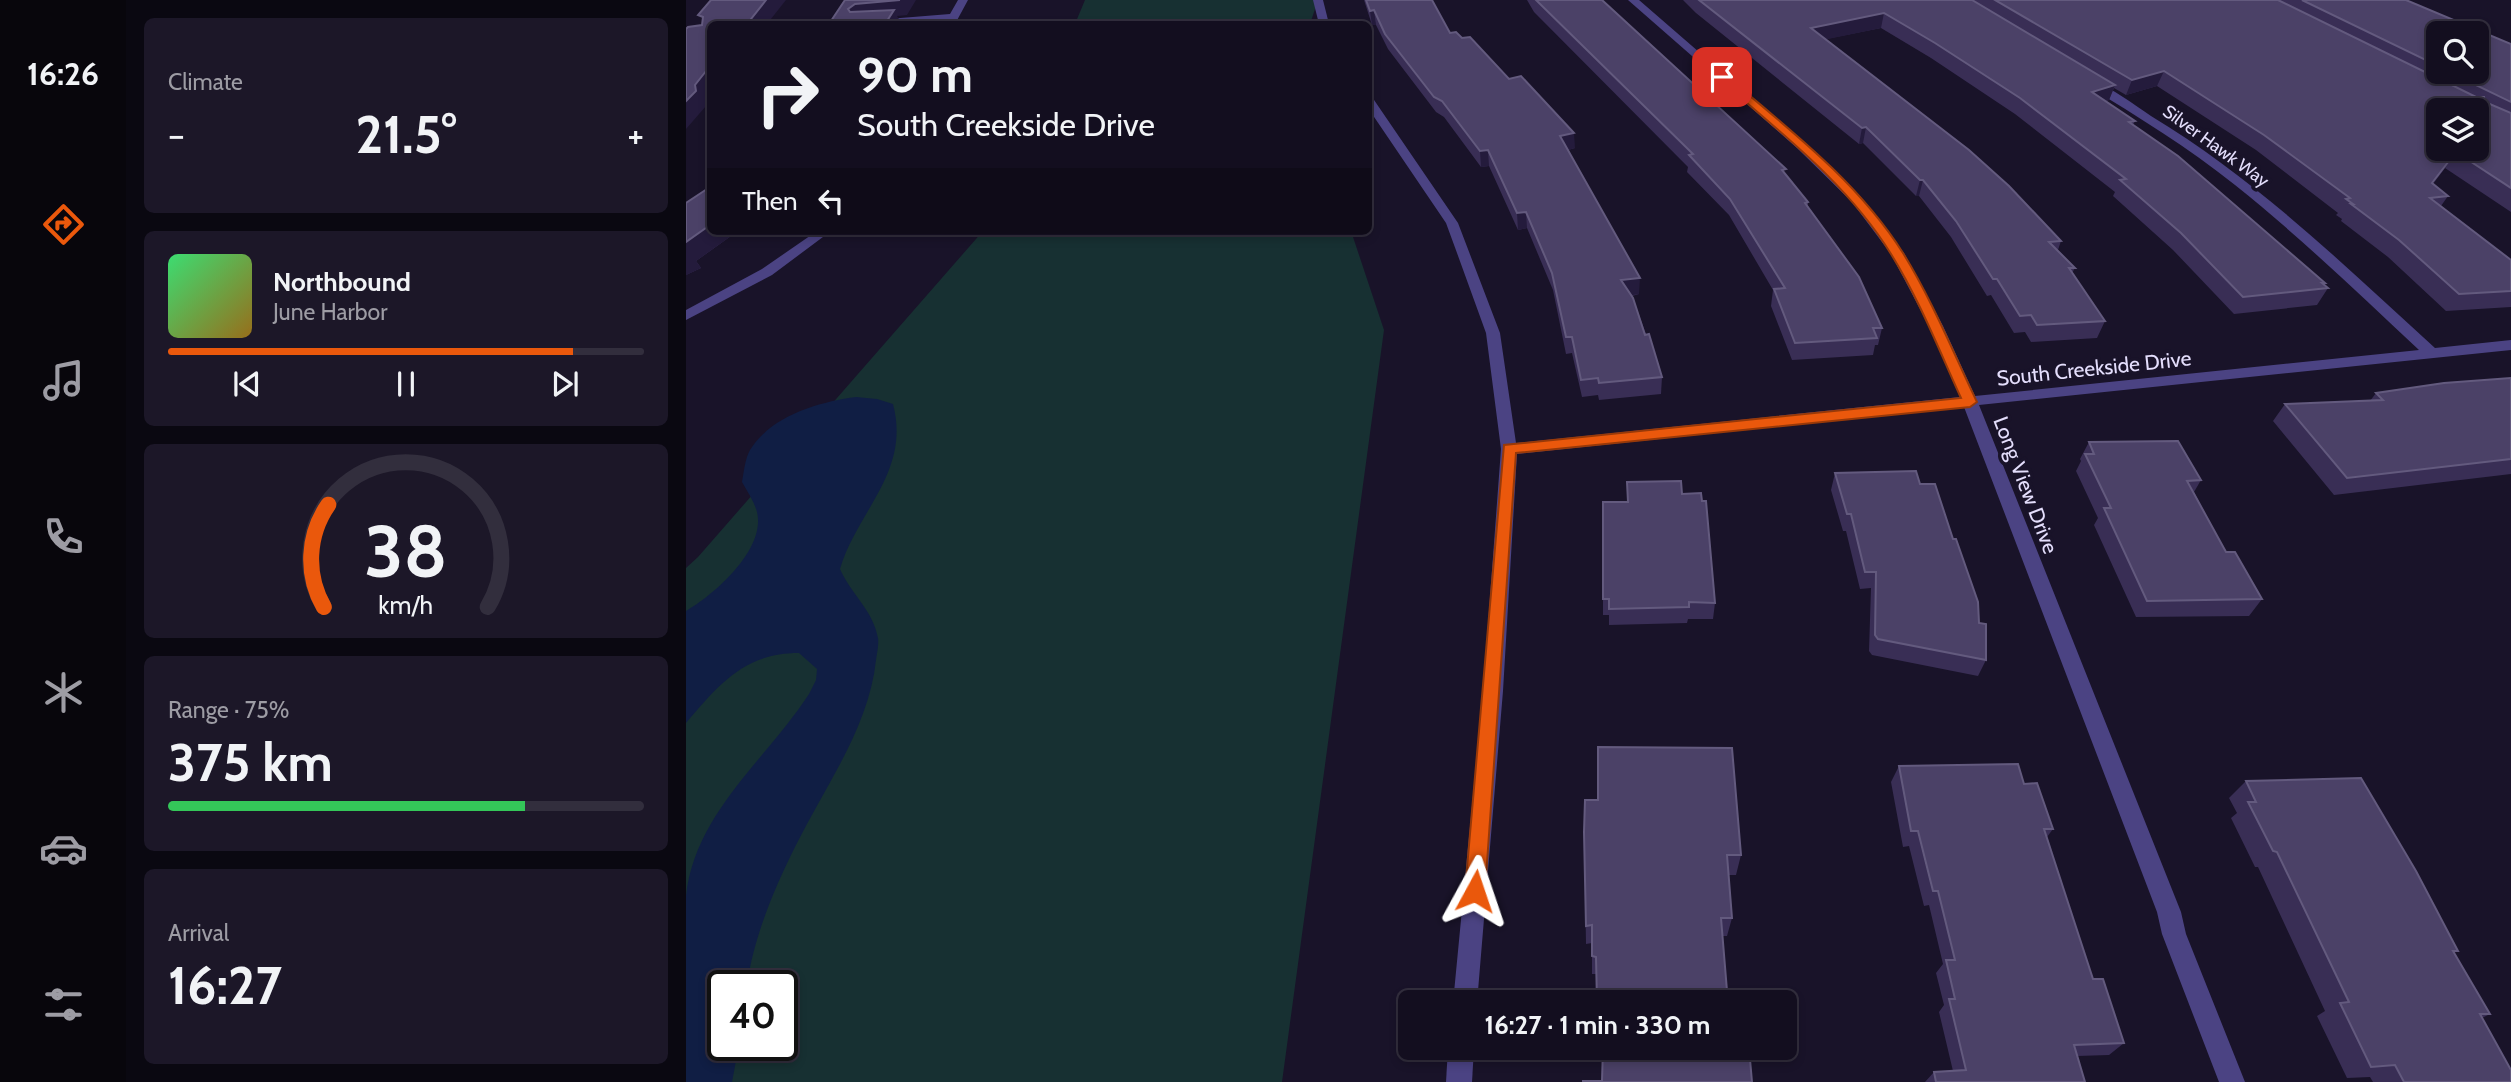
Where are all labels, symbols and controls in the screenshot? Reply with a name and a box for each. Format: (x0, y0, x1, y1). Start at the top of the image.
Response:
map controls (2426, 21, 2489, 161)
button: search (2426, 21, 2489, 84)
text: 90 m (857, 45, 973, 104)
pin (1692, 47, 1752, 107)
icon: right (742, 49, 833, 140)
text: 16:26 (27, 54, 99, 93)
icon: arrive (1703, 58, 1741, 96)
text: Climate (168, 68, 243, 96)
button: layers (2426, 98, 2489, 161)
street label: Silver Hawk Way (2159, 100, 2273, 192)
text: 21.5° (355, 103, 457, 166)
text: South Creekside Drive (857, 105, 1155, 144)
text: − (168, 111, 185, 158)
text: + (627, 111, 644, 158)
icon: left (812, 182, 850, 220)
text: Then (742, 185, 798, 217)
icon: directions (39, 200, 88, 249)
text: Northbound (273, 266, 411, 298)
text: June Harbor (273, 298, 387, 326)
street label: South Creekside Drive (1996, 345, 2193, 391)
icon: music (39, 356, 88, 405)
icon: previous (228, 365, 266, 403)
icon: pause (387, 365, 425, 403)
icon: next (546, 365, 584, 403)
street label: Long View Drive (1988, 413, 2064, 557)
text: 38 (364, 507, 448, 595)
icon: phone (39, 512, 88, 561)
text: km/h (379, 590, 433, 620)
icon: climate (39, 668, 88, 717)
text: Range · 75% (168, 696, 289, 724)
text: 375 km (168, 731, 333, 794)
icon: car (39, 824, 88, 873)
position arrow (1438, 854, 1512, 928)
text: Arrival (168, 919, 229, 947)
text: 16:27 (168, 954, 282, 1017)
speed limit sign: 40 (707, 970, 798, 1061)
icon: filters (39, 980, 88, 1029)
text: 16:27 · 1 min · 330 m (1485, 1009, 1710, 1041)

